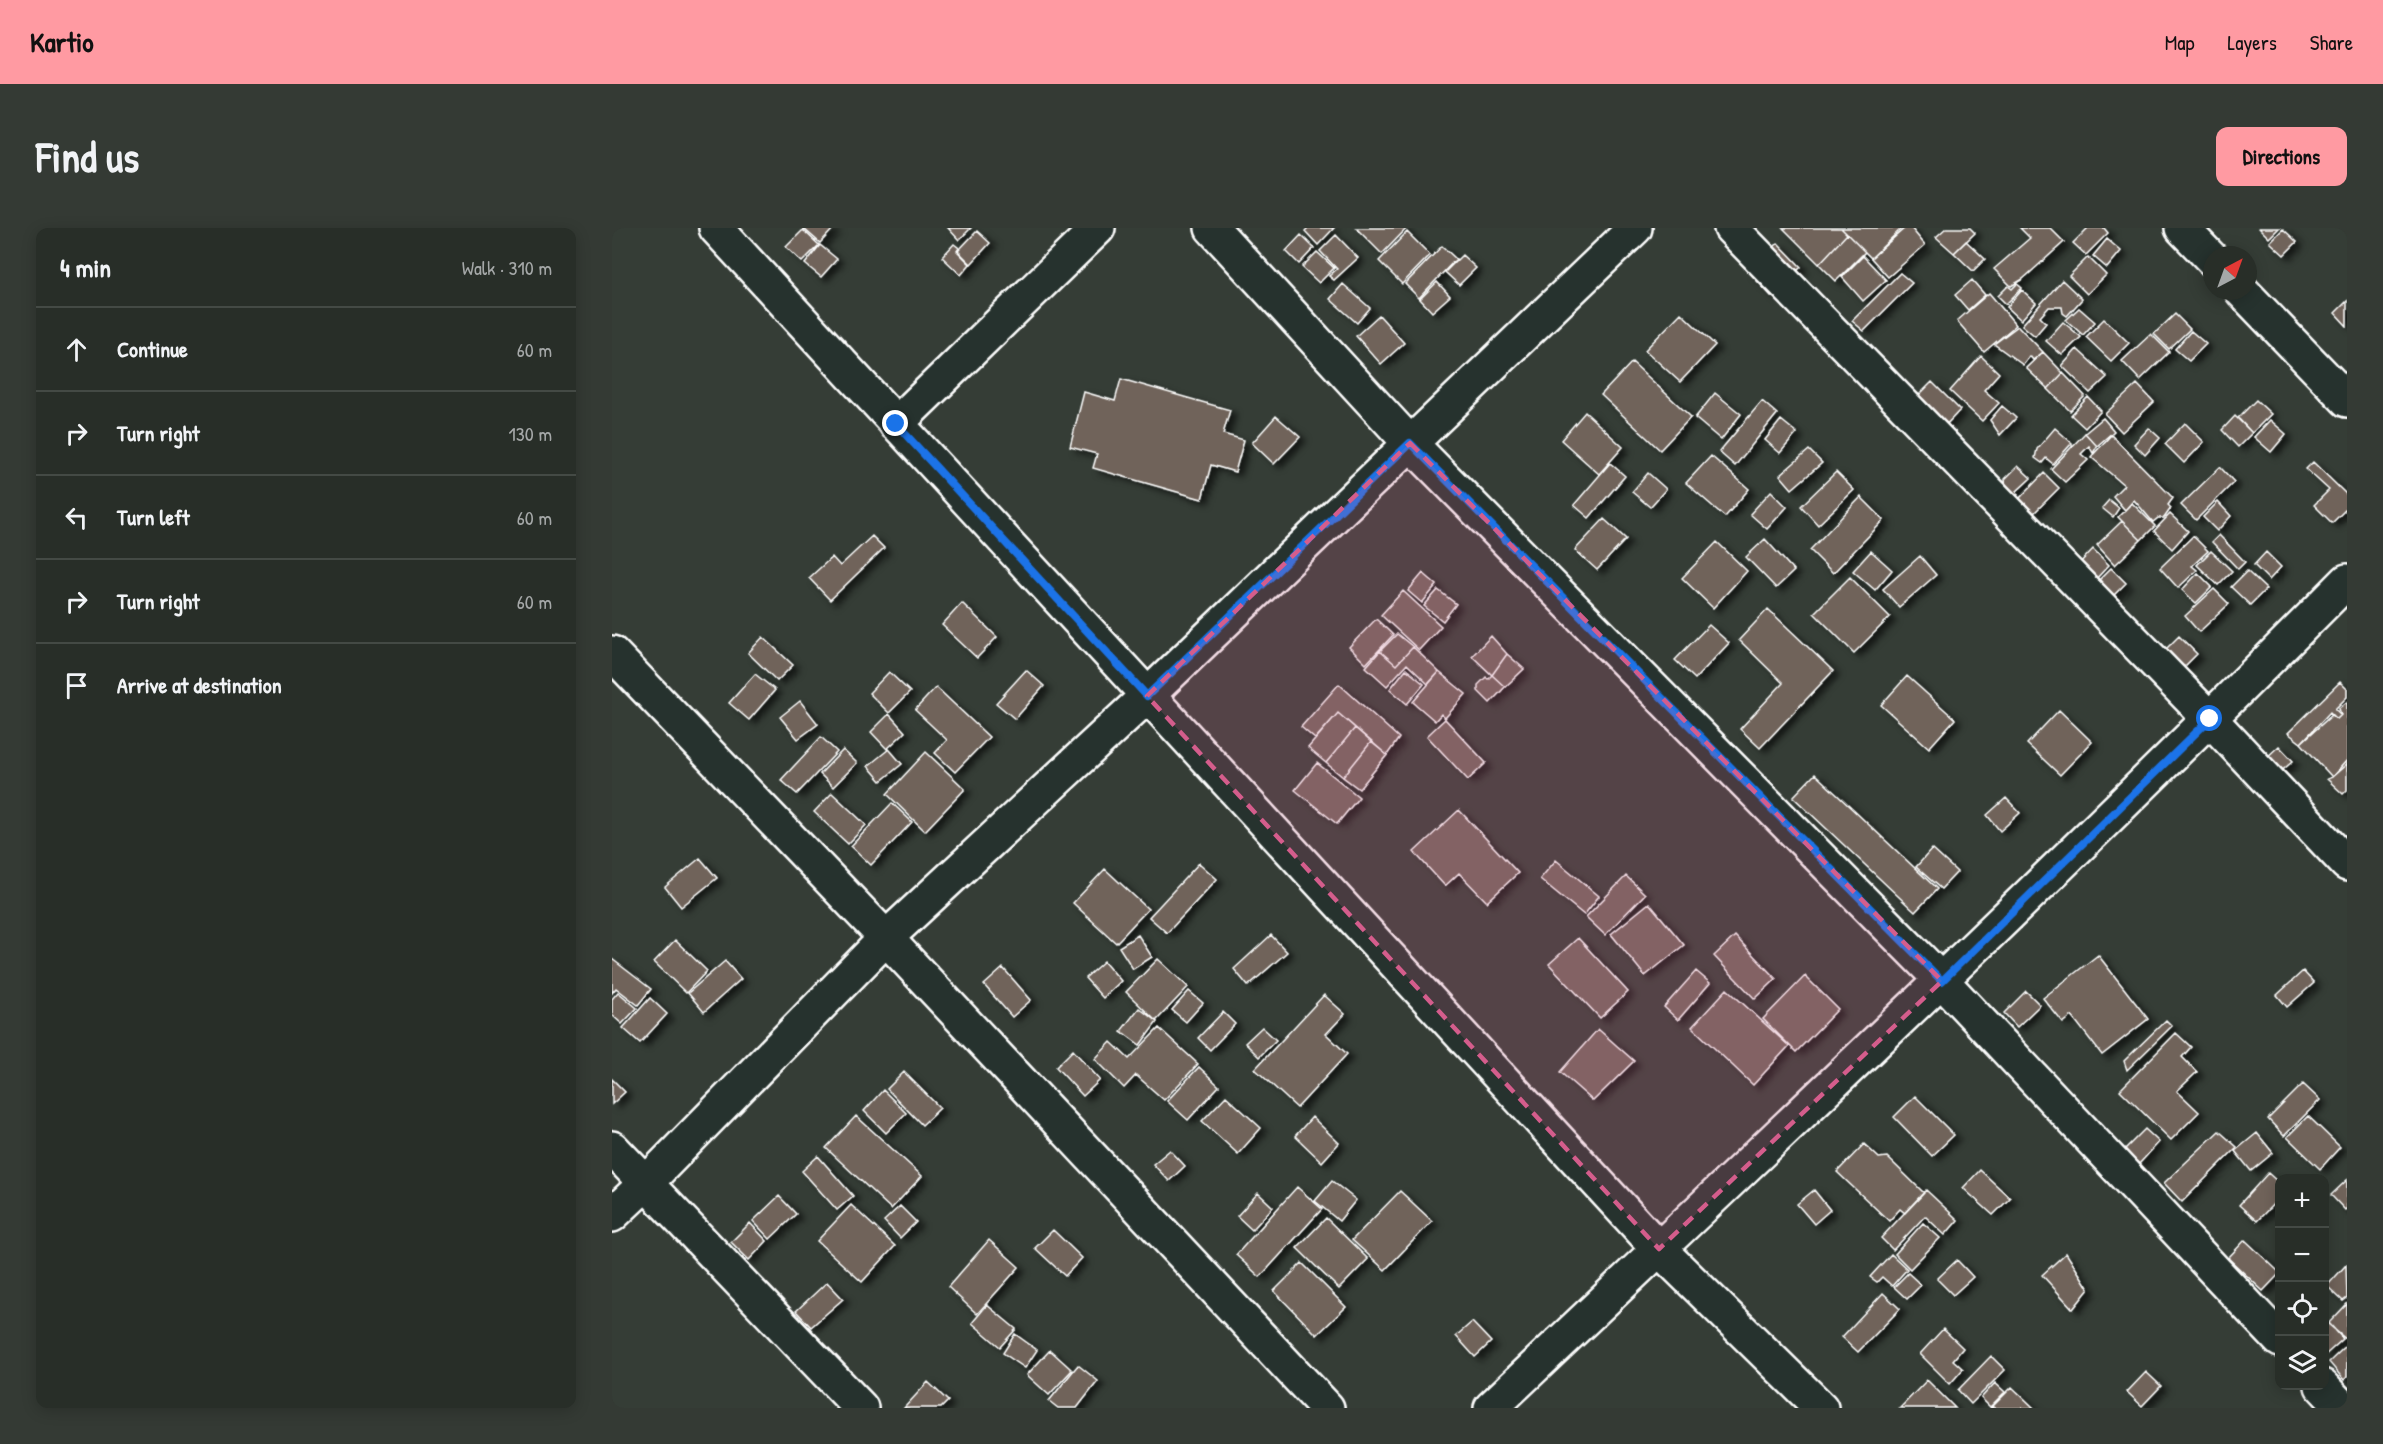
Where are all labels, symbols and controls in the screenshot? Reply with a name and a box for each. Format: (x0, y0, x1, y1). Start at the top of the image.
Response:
text: Kartio (30, 23, 94, 61)
text: Map (2165, 28, 2194, 57)
text: Layers (2227, 28, 2277, 57)
text: Share (2310, 28, 2353, 57)
button: Directions (2216, 127, 2347, 186)
text: Find us (36, 128, 139, 185)
north arrow (2203, 246, 2257, 300)
text: 4 min (60, 250, 111, 285)
text: Walk · 310 m (462, 254, 552, 281)
icon: ahead (60, 333, 93, 366)
text: Continue (117, 334, 188, 364)
text: 60 m (517, 336, 552, 363)
route end (882, 410, 908, 436)
icon: right (60, 417, 93, 450)
text: Turn right (117, 418, 200, 448)
text: 130 m (509, 420, 552, 447)
icon: left (60, 501, 93, 534)
text: Turn left (117, 502, 190, 532)
text: 60 m (517, 504, 552, 531)
icon: right (60, 585, 93, 618)
text: Turn right (117, 586, 200, 616)
text: 60 m (517, 588, 552, 615)
icon: arrive (60, 669, 93, 702)
text: Arrive at destination (117, 670, 282, 700)
route start (2196, 705, 2222, 731)
map controls (2275, 1174, 2329, 1390)
button: + (2275, 1174, 2329, 1228)
button: − (2275, 1228, 2329, 1282)
button: locate (2275, 1282, 2329, 1336)
button: layers (2275, 1336, 2329, 1390)

